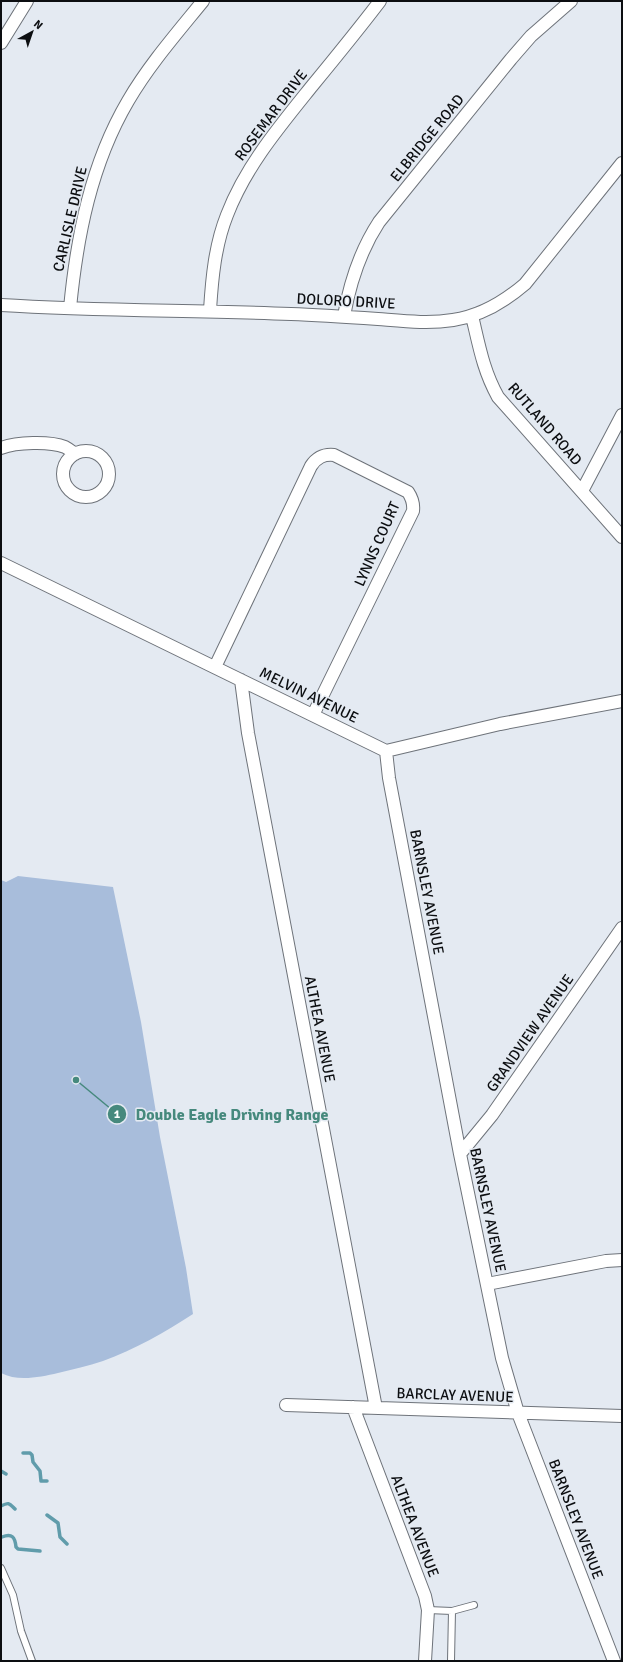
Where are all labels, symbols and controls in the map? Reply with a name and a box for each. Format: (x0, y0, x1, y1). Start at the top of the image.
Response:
north arrow (12, 12, 52, 52)
text: N (31, 17, 45, 32)
street label: ROSEMAR DRIVE (231, 66, 311, 164)
street label: ELBRIDGE ROAD (386, 91, 468, 185)
street label: CARLISLE DRIVE (49, 165, 91, 273)
street label: DOLORO DRIVE (296, 289, 396, 313)
street label: RUTLAND ROAD (504, 379, 586, 469)
street label: LYNNS COURT (350, 498, 404, 589)
street label: MELVIN AVENUE (257, 663, 361, 727)
street label: BARNSLEY AVENUE (406, 828, 448, 956)
street label: GRANDVIEW AVENUE (483, 971, 577, 1095)
street label: ALTHEA AVENUE (301, 974, 339, 1084)
callout: Double Eagle Driving Range (107, 1100, 336, 1128)
text: Double Eagle Driving Range (136, 1105, 329, 1125)
text: 1 (114, 1107, 121, 1122)
street label: BARNSLEY AVENUE (466, 1146, 510, 1274)
street label: BARCLAY AVENUE (396, 1384, 514, 1406)
street label: BARNSLEY AVENUE (545, 1456, 607, 1582)
street label: ALTHEA AVENUE (387, 1472, 443, 1580)

